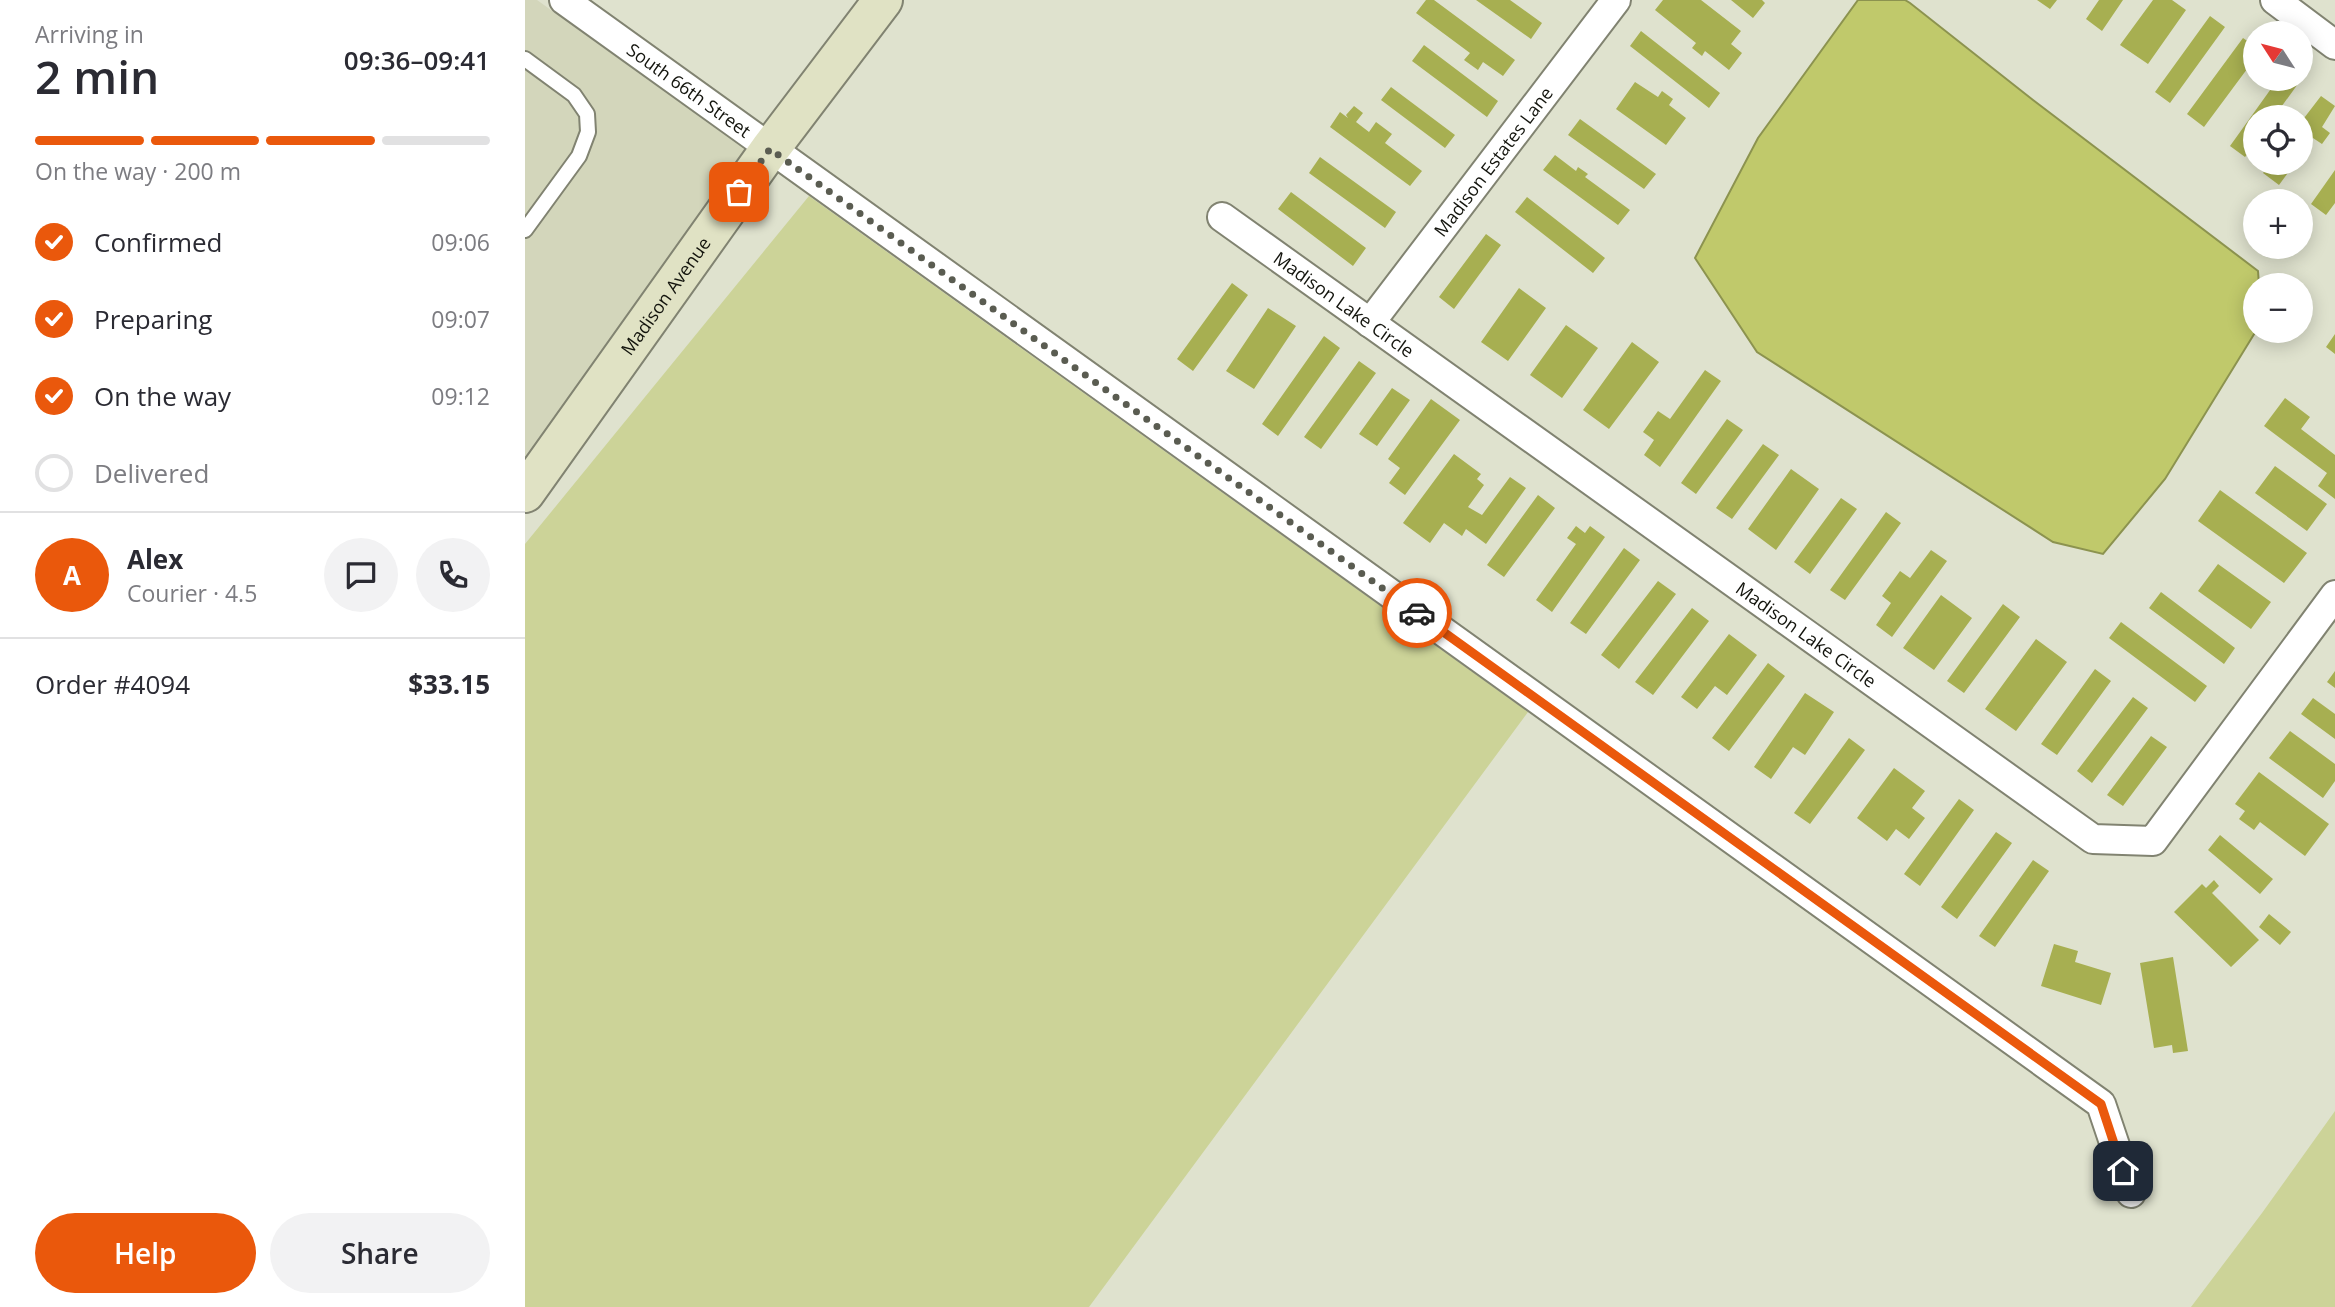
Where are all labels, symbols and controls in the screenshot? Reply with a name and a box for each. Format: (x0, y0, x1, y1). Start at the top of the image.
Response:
text: Arriving in (35, 18, 144, 50)
north arrow (2243, 21, 2313, 91)
map controls (2243, 21, 2313, 343)
street label: South 66th Street (622, 37, 756, 142)
text: 09:36–09:41 (344, 42, 490, 78)
text: 2 min (35, 45, 159, 107)
street label: Madison Estates Lane (1428, 82, 1558, 241)
button: locate (2243, 105, 2313, 175)
text: On the way · 200 m (35, 155, 241, 187)
pin (709, 162, 769, 222)
icon: bag (720, 173, 758, 211)
button: + (2243, 189, 2313, 259)
icon: check (35, 223, 73, 261)
text: Confirmed (94, 224, 222, 260)
text: 09:06 (431, 226, 490, 258)
street label: Madison Avenue (615, 232, 716, 360)
street label: Madison Lake Circle (1269, 246, 1419, 363)
button: − (2243, 273, 2313, 343)
icon: check (35, 300, 73, 338)
text: Preparing (94, 301, 212, 337)
text: 09:07 (431, 303, 490, 335)
icon: check (35, 377, 73, 415)
text: On the way (94, 378, 231, 414)
text: 09:12 (431, 380, 490, 412)
text: Delivered (94, 455, 209, 491)
button: chat (324, 538, 398, 612)
button: phone (416, 538, 490, 612)
text: Alex (127, 541, 183, 577)
text: A (63, 557, 81, 593)
street label: Madison Lake Circle (1731, 576, 1881, 693)
text: Courier · 4.5 (127, 577, 257, 609)
courier (1382, 578, 1452, 648)
icon: car (1398, 594, 1436, 632)
text: Order #4094 (35, 666, 190, 702)
text: $33.15 (408, 666, 490, 702)
pin (2093, 1141, 2153, 1201)
icon: home (2104, 1152, 2142, 1190)
button: Help (35, 1213, 256, 1293)
button: Share (270, 1213, 490, 1293)

